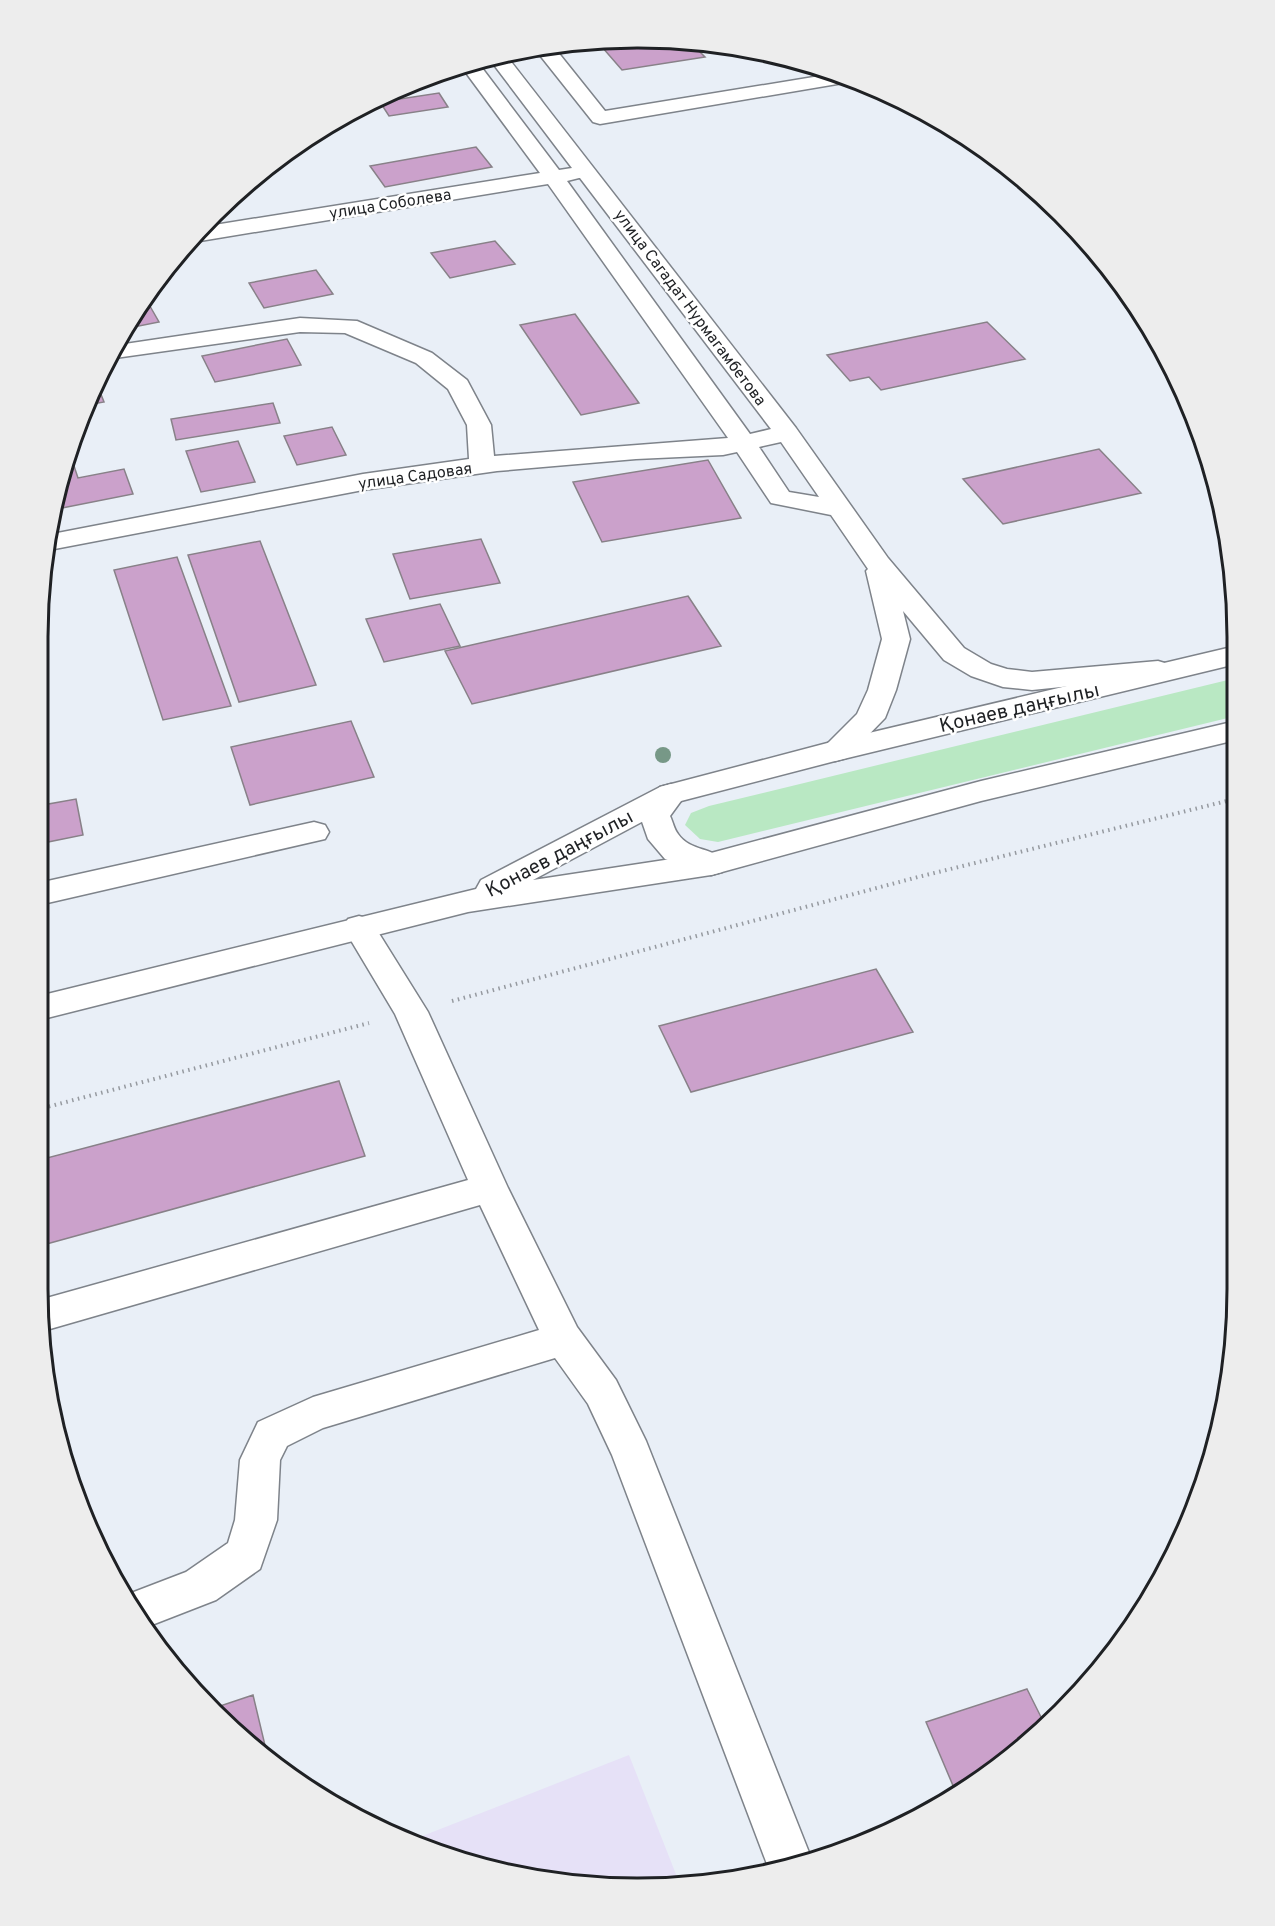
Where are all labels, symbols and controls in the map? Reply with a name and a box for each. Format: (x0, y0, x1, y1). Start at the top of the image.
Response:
street label: улица Соболева (328, 185, 453, 224)
street label: улица Сагадат Нурмагамбетова (609, 206, 770, 410)
street label: улица Садовая (357, 459, 474, 495)
street label: Қонаев даңғылы (937, 678, 1102, 740)
street label: Қонаев даңғылы (482, 805, 638, 905)

